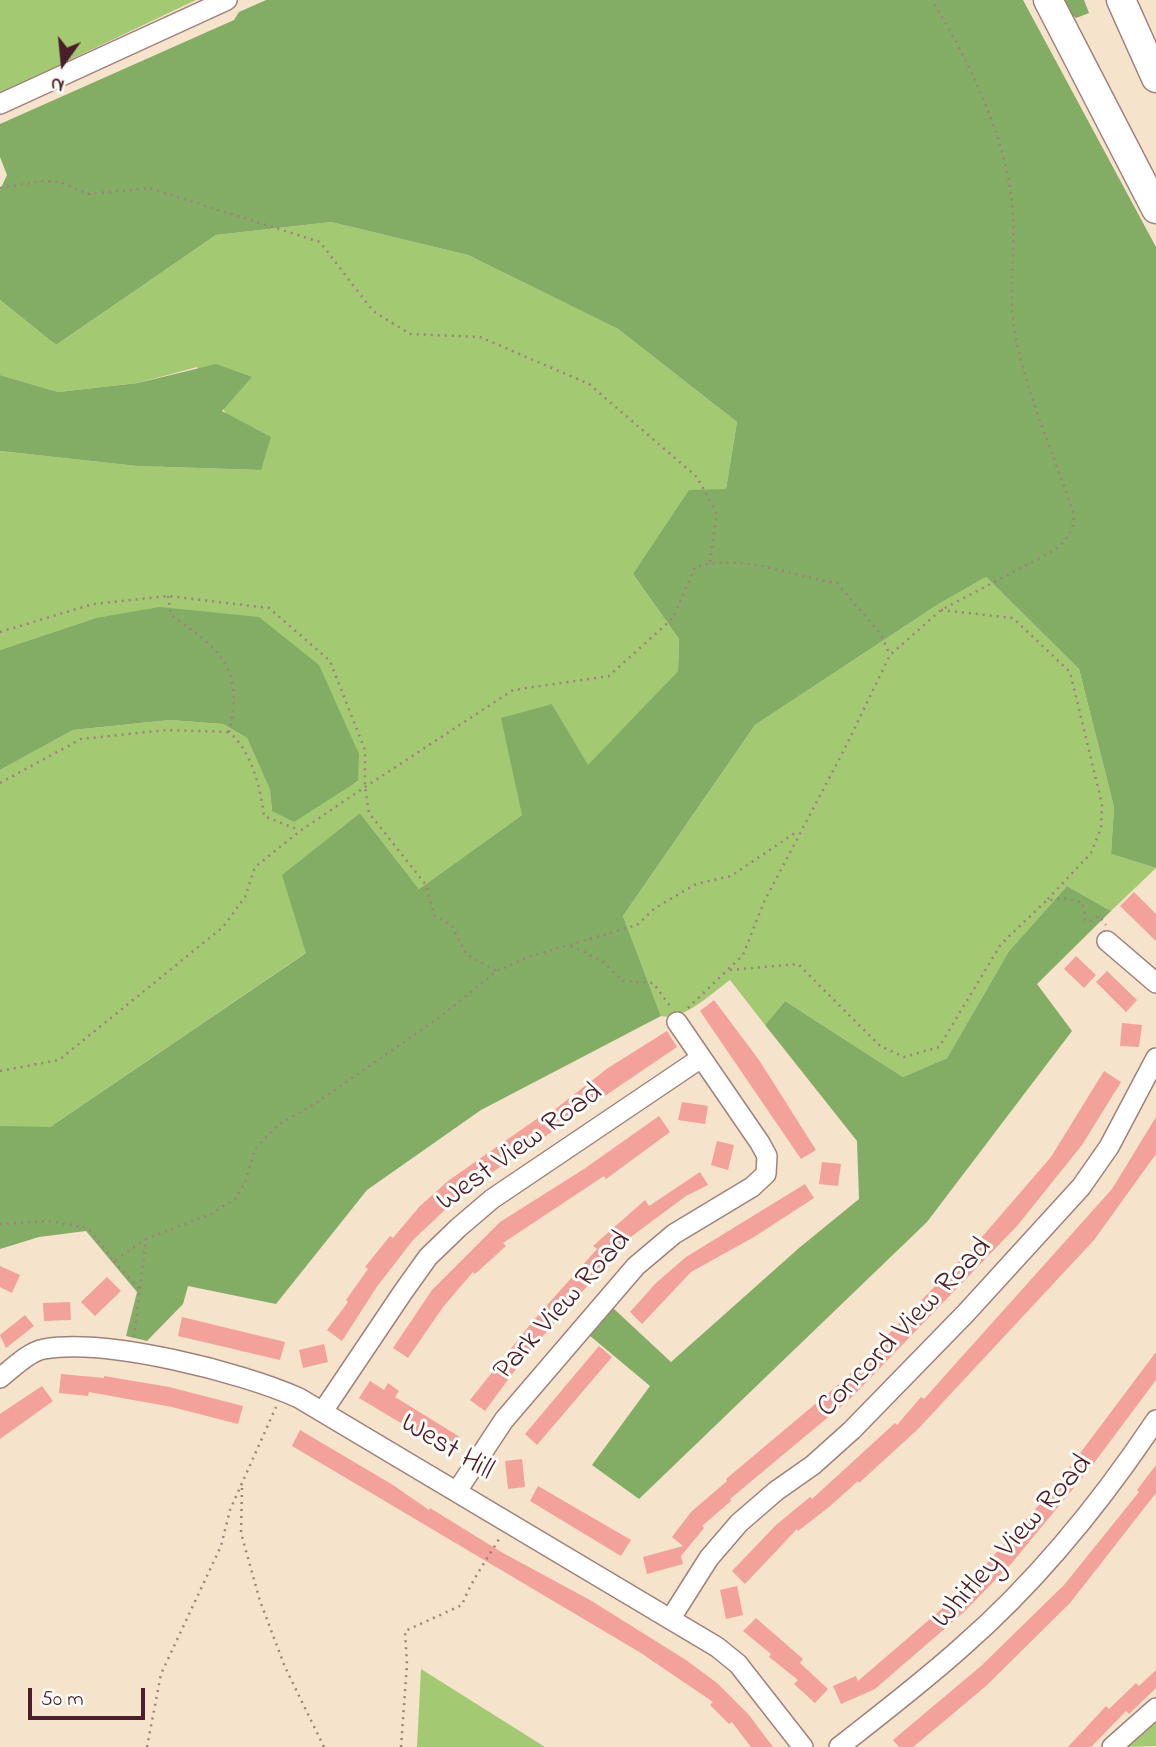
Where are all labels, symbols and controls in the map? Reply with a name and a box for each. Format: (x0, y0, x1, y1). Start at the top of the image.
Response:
north arrow (28, 28, 98, 98)
text: N (48, 69, 67, 98)
street label: West View Road (431, 1077, 611, 1221)
street label: Park View Road (488, 1225, 640, 1389)
street label: Concord View Road (811, 1232, 1001, 1426)
street label: West Hill (393, 1407, 499, 1491)
street label: Whitley View Road (926, 1448, 1102, 1638)
scale bar (32, 1674, 149, 1718)
text: 50 m (41, 1685, 84, 1715)

